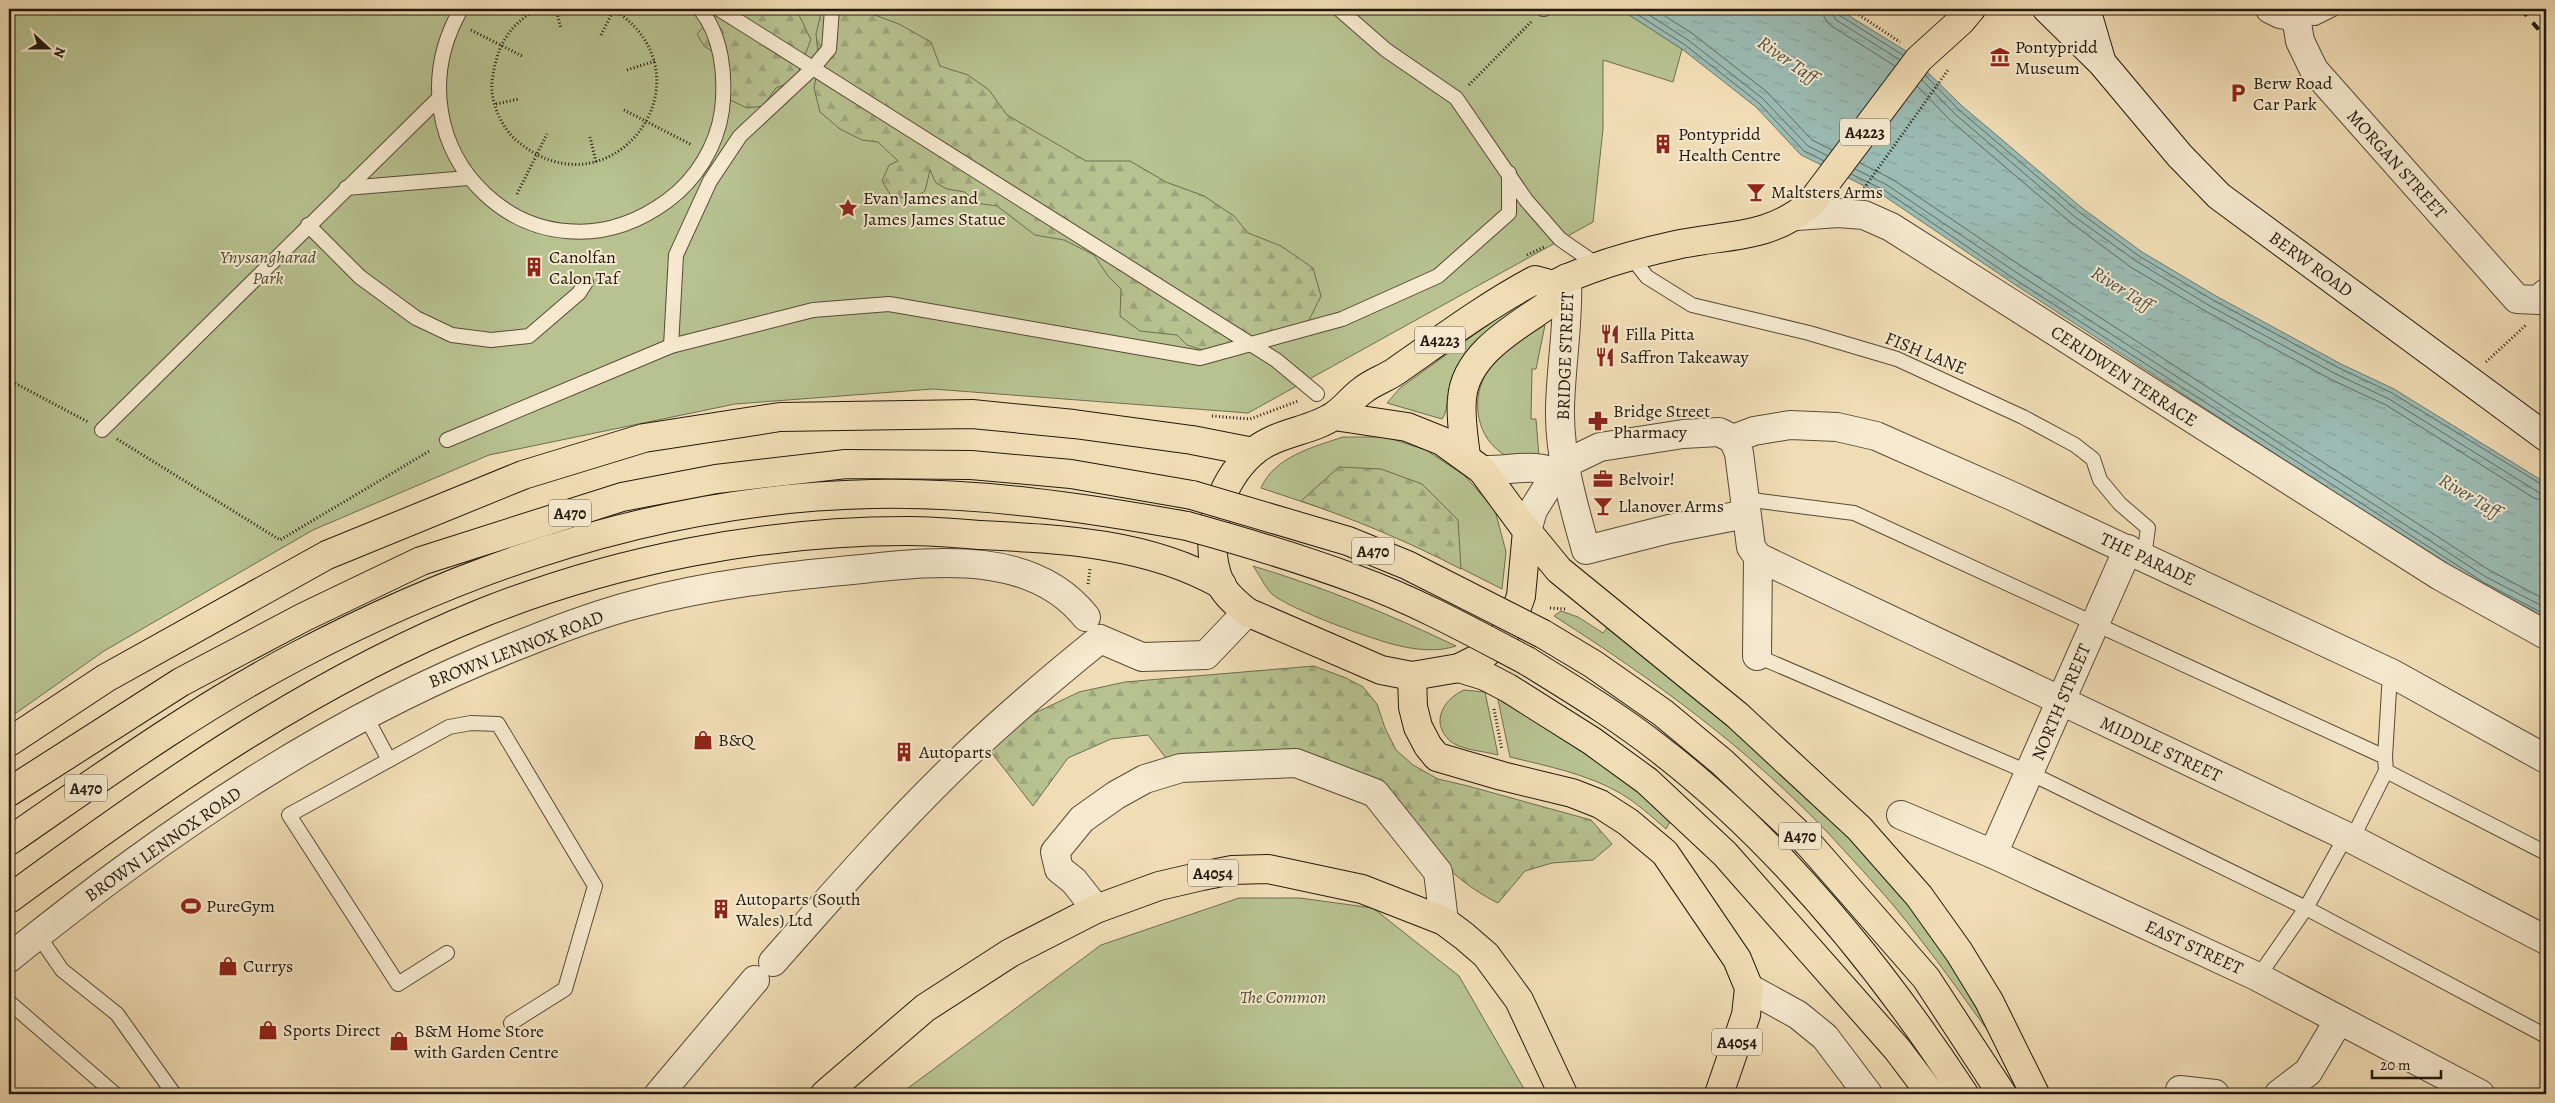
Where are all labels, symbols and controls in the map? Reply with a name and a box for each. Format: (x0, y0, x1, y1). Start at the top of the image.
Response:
north arrow (22, 22, 72, 72)
water label: River Taff (1752, 30, 1826, 92)
place label: Pontypridd Museum (2015, 35, 2098, 80)
text: N (49, 44, 70, 61)
museum icon: Pontypridd Museum (1989, 46, 2011, 68)
place label: Berw Road Car Park (2253, 71, 2333, 116)
parking icon: Berw Road Car Park (2227, 82, 2249, 104)
street label: MORGAN STREET (2342, 104, 2452, 224)
road number: A4223 (1840, 118, 1890, 146)
place label: Pontypridd Health Centre (1678, 122, 1781, 167)
building icon: Pontypridd Health Centre (1652, 133, 1674, 155)
place label: Maltsters Arms (1771, 180, 1883, 204)
bar icon: Maltsters Arms (1745, 181, 1767, 203)
place label: Evan James and James James Statue (863, 186, 1006, 231)
place icon: Evan James and James James Statue (837, 197, 859, 219)
street label: BERW ROAD (2264, 225, 2358, 303)
park label: Ynysangharad Park (220, 245, 317, 290)
place label: Canolfan Calon Taf (549, 245, 622, 290)
building icon: Canolfan Calon Taf (523, 256, 545, 278)
water label: River Taff (2086, 260, 2160, 320)
street label: BRIDGE STREET (1551, 291, 1579, 421)
street label: CERIDWEN TERRACE (2046, 320, 2202, 432)
place label: Filla Pitta (1625, 322, 1695, 346)
restaurant icon: Filla Pitta (1599, 323, 1621, 345)
road number: A4223 (1415, 326, 1465, 354)
street label: FISH LANE (1882, 326, 1970, 380)
place label: Saffron Takeaway (1620, 345, 1749, 369)
restaurant icon: Saffron Takeaway (1594, 346, 1616, 368)
place label: Bridge Street Pharmacy (1613, 399, 1710, 444)
pharmacy icon: Bridge Street Pharmacy (1587, 410, 1609, 432)
place label: Belvoir! (1618, 467, 1675, 491)
water label: River Taff (2434, 467, 2509, 527)
office icon: Belvoir! (1592, 468, 1614, 490)
place label: Llanover Arms (1618, 494, 1724, 518)
bar icon: Llanover Arms (1592, 495, 1614, 517)
road number: A470 (549, 499, 591, 526)
street label: THE PARADE (2097, 526, 2199, 592)
road number: A470 (1352, 538, 1394, 564)
street label: BROWN LENNOX ROAD (425, 604, 607, 694)
street label: NORTH STREET (2026, 640, 2096, 764)
street label: MIDDLE STREET (2096, 710, 2226, 788)
place label: B&Q (718, 728, 756, 752)
shop icon: B&Q (692, 729, 714, 751)
place label: Autoparts (918, 740, 992, 764)
building icon: Autoparts (893, 741, 915, 763)
road number: A470 (65, 774, 107, 801)
street label: BROWN LENNOX ROAD (80, 781, 246, 907)
road number: A470 (1779, 822, 1821, 849)
road number: A4054 (1188, 860, 1238, 886)
place label: Autoparts (South Wales) Ltd (735, 887, 861, 932)
place label: PureGym (206, 894, 275, 918)
sports icon: PureGym (180, 895, 202, 917)
building icon: Autoparts (South Wales) Ltd (710, 898, 732, 920)
street label: EAST STREET (2141, 914, 2247, 980)
place label: Currys (243, 954, 293, 978)
shop icon: Currys (217, 955, 239, 977)
park label: The Common (1240, 985, 1326, 1009)
place label: Sports Direct (283, 1018, 381, 1042)
shop icon: Sports Direct (257, 1019, 279, 1041)
place label: B&M Home Store with Garden Centre (413, 1019, 559, 1064)
road number: A4054 (1712, 1028, 1762, 1056)
shop icon: B&M Home Store with Garden Centre (388, 1030, 410, 1052)
scale bar (2372, 1048, 2441, 1080)
text: 20 m (2380, 1055, 2411, 1075)

